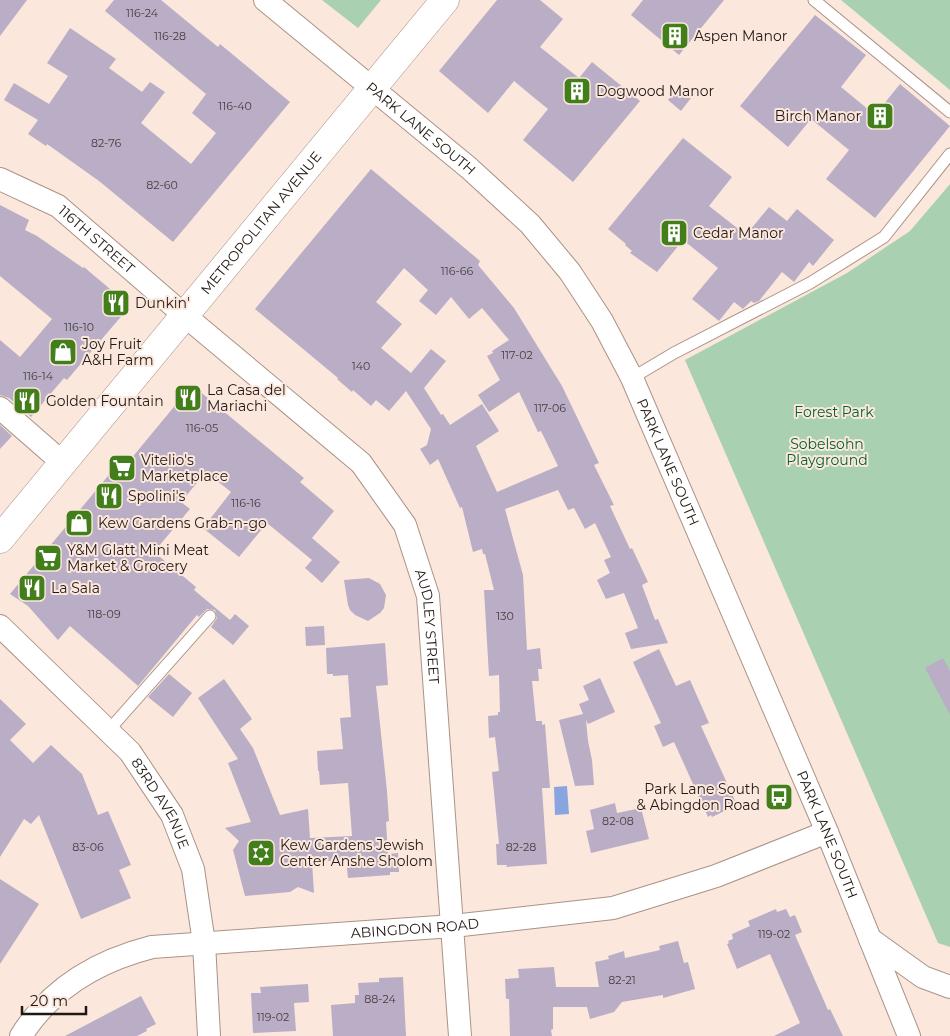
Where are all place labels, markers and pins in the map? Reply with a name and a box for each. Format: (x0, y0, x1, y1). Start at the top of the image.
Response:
building icon: Aspen Manor (660, 21, 690, 51)
place label: Aspen Manor (694, 27, 788, 45)
building icon: Dogwood Manor (562, 76, 592, 106)
place label: Dogwood Manor (596, 82, 715, 100)
building icon: Birch Manor (865, 101, 895, 131)
place label: Birch Manor (775, 107, 861, 125)
building icon: Cedar Manor (659, 218, 689, 248)
place label: Cedar Manor (693, 224, 784, 242)
restaurant icon: Dunkin' (101, 288, 131, 318)
place label: Dunkin' (135, 294, 190, 312)
place label: Joy Fruit A&H Farm (81, 335, 154, 369)
shop icon: Joy Fruit A&H Farm (48, 337, 78, 367)
place label: La Casa del Mariachi (207, 381, 286, 415)
restaurant icon: La Casa del Mariachi (173, 383, 203, 413)
restaurant icon: Golden Fountain (12, 386, 42, 416)
place label: Golden Fountain (46, 392, 164, 410)
place label: Vitelio's Marketplace (141, 451, 228, 485)
supermarket icon: Vitelio's Marketplace (107, 453, 137, 483)
restaurant icon: Spolini's (94, 481, 124, 511)
place label: Spolini's (128, 487, 185, 505)
shop icon: Kew Gardens Grab-n-go (64, 508, 94, 538)
place label: Kew Gardens Grab-n-go (98, 514, 267, 532)
place label: Y&M Glatt Mini Meat Market & Grocery (67, 541, 209, 575)
supermarket icon: Y&M Glatt Mini Meat Market & Grocery (33, 543, 63, 573)
restaurant icon: La Sala (17, 573, 47, 603)
place label: La Sala (51, 579, 100, 597)
place label: Park Lane South & Abingdon Road (637, 780, 760, 814)
bus stop icon: Park Lane South & Abingdon Road (764, 782, 794, 812)
place label: Kew Gardens Jewish Center Anshe Sholom (280, 836, 433, 870)
synagogue icon: Kew Gardens Jewish Center Anshe Sholom (246, 838, 276, 868)

